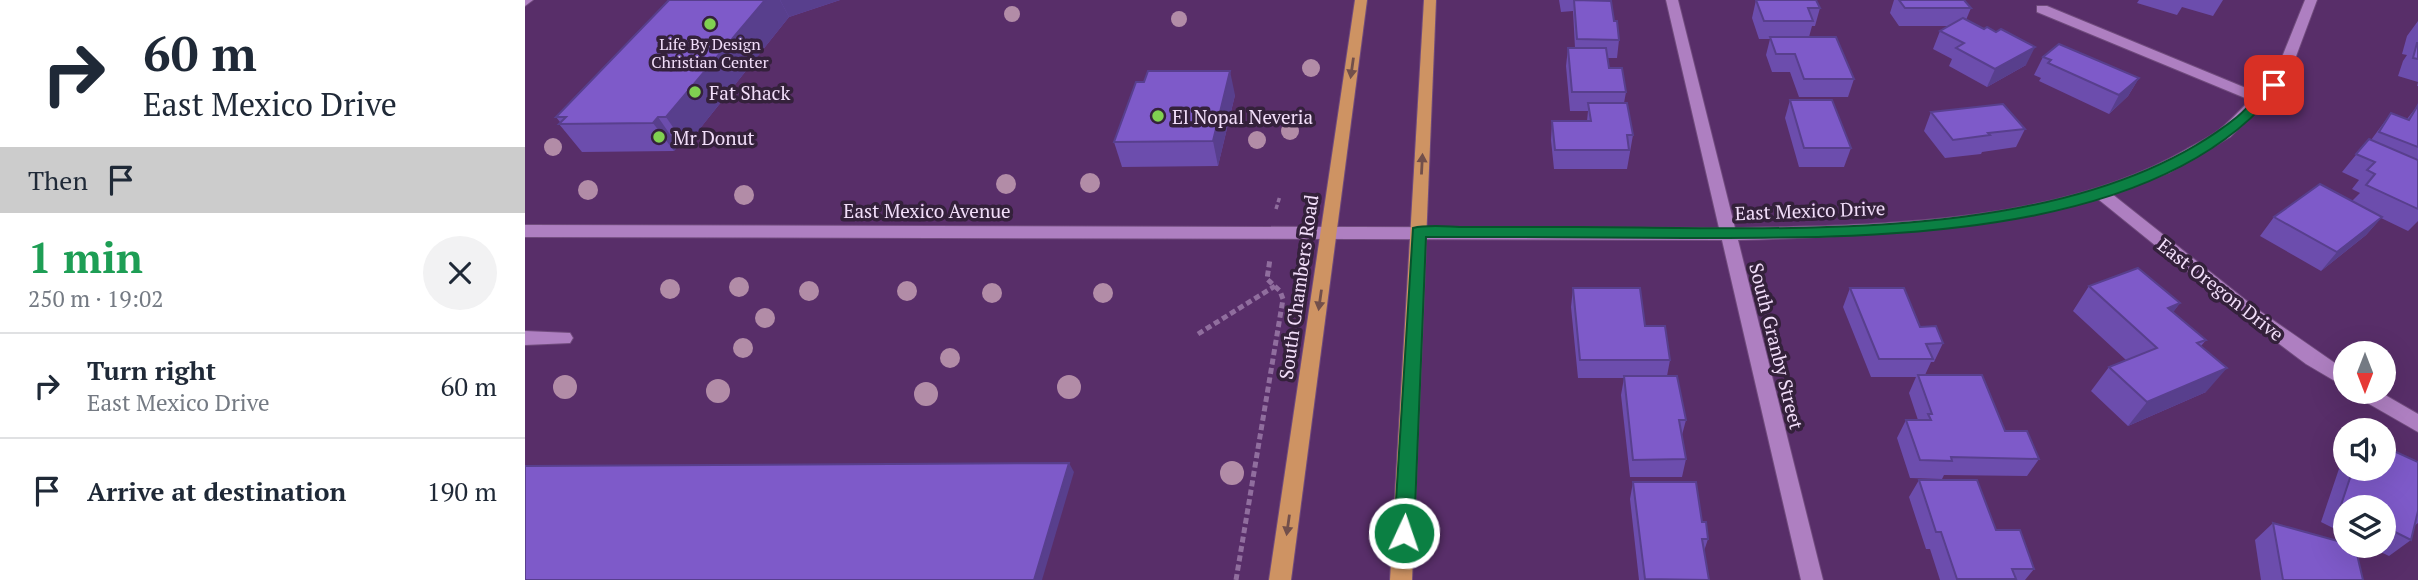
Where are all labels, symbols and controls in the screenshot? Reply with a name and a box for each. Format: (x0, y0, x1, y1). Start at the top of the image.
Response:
marker: Life By Design Christian Center (702, 16, 718, 32)
text: 60 m (143, 20, 257, 85)
icon: right (28, 28, 119, 119)
place label: Life By Design Christian Center (651, 33, 770, 73)
pin (2244, 55, 2304, 115)
one-way arrow (1346, 57, 1357, 79)
icon: arrive (2255, 66, 2293, 104)
place label: Fat Shack (709, 80, 790, 105)
text: East Mexico Drive (143, 83, 397, 125)
marker: Fat Shack (687, 84, 703, 100)
place label: El Nopal Neveria (1172, 104, 1313, 129)
marker: El Nopal Neveria (1150, 108, 1166, 124)
place label: Mr Donut (673, 125, 755, 150)
marker: Mr Donut (651, 129, 667, 145)
one-way arrow (1416, 153, 1427, 175)
icon: arrive (102, 161, 140, 199)
text: Then (28, 163, 88, 197)
street label: South Chambers Road (1273, 193, 1323, 381)
street label: East Mexico Drive (1734, 195, 1886, 225)
street label: East Mexico Avenue (843, 198, 1011, 223)
text: 1 min (28, 229, 143, 285)
street label: East Oregon Drive (2153, 232, 2289, 346)
button: close (423, 236, 497, 310)
street label: South Granby Street (1744, 260, 1810, 432)
text: 250 m · 19:02 (28, 283, 163, 314)
one-way arrow (1314, 289, 1325, 311)
north arrow (2333, 341, 2396, 404)
map controls (2333, 341, 2396, 558)
text: Turn right (87, 353, 216, 387)
icon: right (28, 367, 66, 405)
text: 60 m (441, 369, 497, 403)
text: East Mexico Drive (87, 387, 270, 418)
button: sound (2333, 418, 2396, 481)
icon: arrive (28, 472, 66, 510)
text: Arrive at destination (87, 474, 346, 508)
text: 190 m (427, 474, 497, 508)
button: layers (2333, 495, 2396, 558)
position arrow (1367, 496, 1441, 570)
one-way arrow (1282, 514, 1293, 536)

